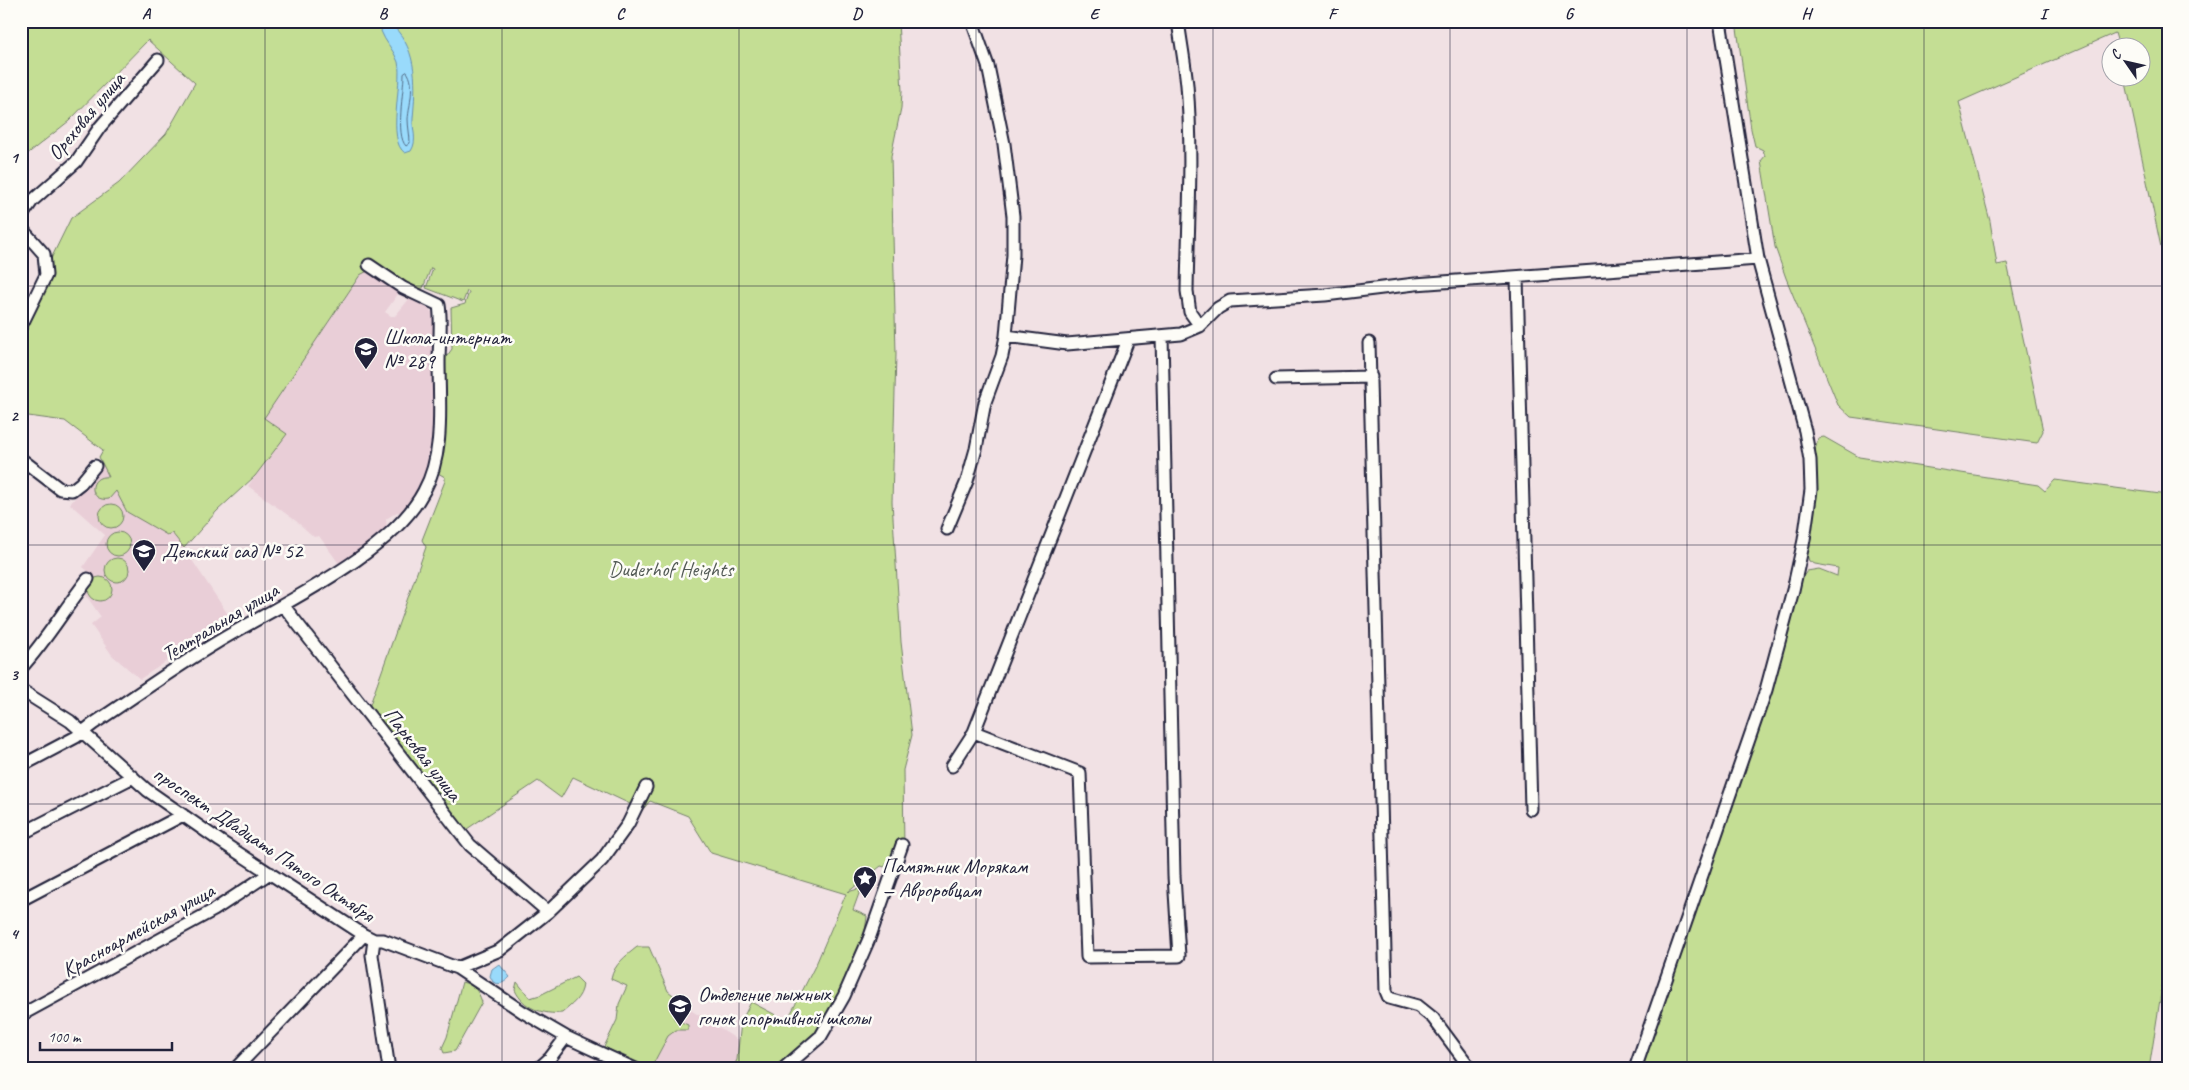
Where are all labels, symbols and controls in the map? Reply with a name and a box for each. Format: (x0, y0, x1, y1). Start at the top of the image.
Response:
text: A (142, 4, 152, 24)
text: B (379, 4, 389, 24)
text: C (616, 4, 626, 24)
text: D (852, 4, 863, 24)
text: E (1090, 4, 1101, 24)
text: F (1328, 4, 1339, 24)
text: G (1565, 4, 1575, 24)
text: H (1801, 4, 1813, 24)
text: I (2040, 4, 2050, 24)
north arrow (2102, 38, 2152, 88)
text: С (2107, 46, 2126, 63)
street label: Ореховая улица (42, 65, 132, 165)
text: 1 (10, 148, 19, 168)
place label: Школа-интернат № 289 (384, 324, 513, 374)
school or university icon: Школа-интернат № 289 (353, 336, 379, 370)
text: 2 (10, 406, 19, 426)
school or university icon: Детский сад № 52 (131, 538, 157, 572)
place label: Детский сад № 52 (162, 538, 304, 564)
park label: Duderhof Heights (609, 556, 735, 582)
street label: Театральная улица (157, 576, 284, 667)
text: 3 (10, 665, 19, 685)
street label: Парковая улица (378, 702, 469, 808)
street label: проспект Двадцать Пятого Октября (149, 760, 381, 929)
place label: Памятник Морякам — Авроровцам (882, 853, 1028, 903)
place icon: Памятник Морякам — Авроровцам (852, 865, 878, 899)
street label: Красноармейская улица (57, 877, 220, 983)
text: 4 (10, 924, 19, 944)
place label: Отделение лыжных гонок спортивной школы (698, 981, 872, 1031)
school or university icon: Отделение лыжных гонок спортивной школы (667, 993, 693, 1027)
scale bar (40, 1020, 172, 1052)
text: 100 m (48, 1028, 82, 1047)

